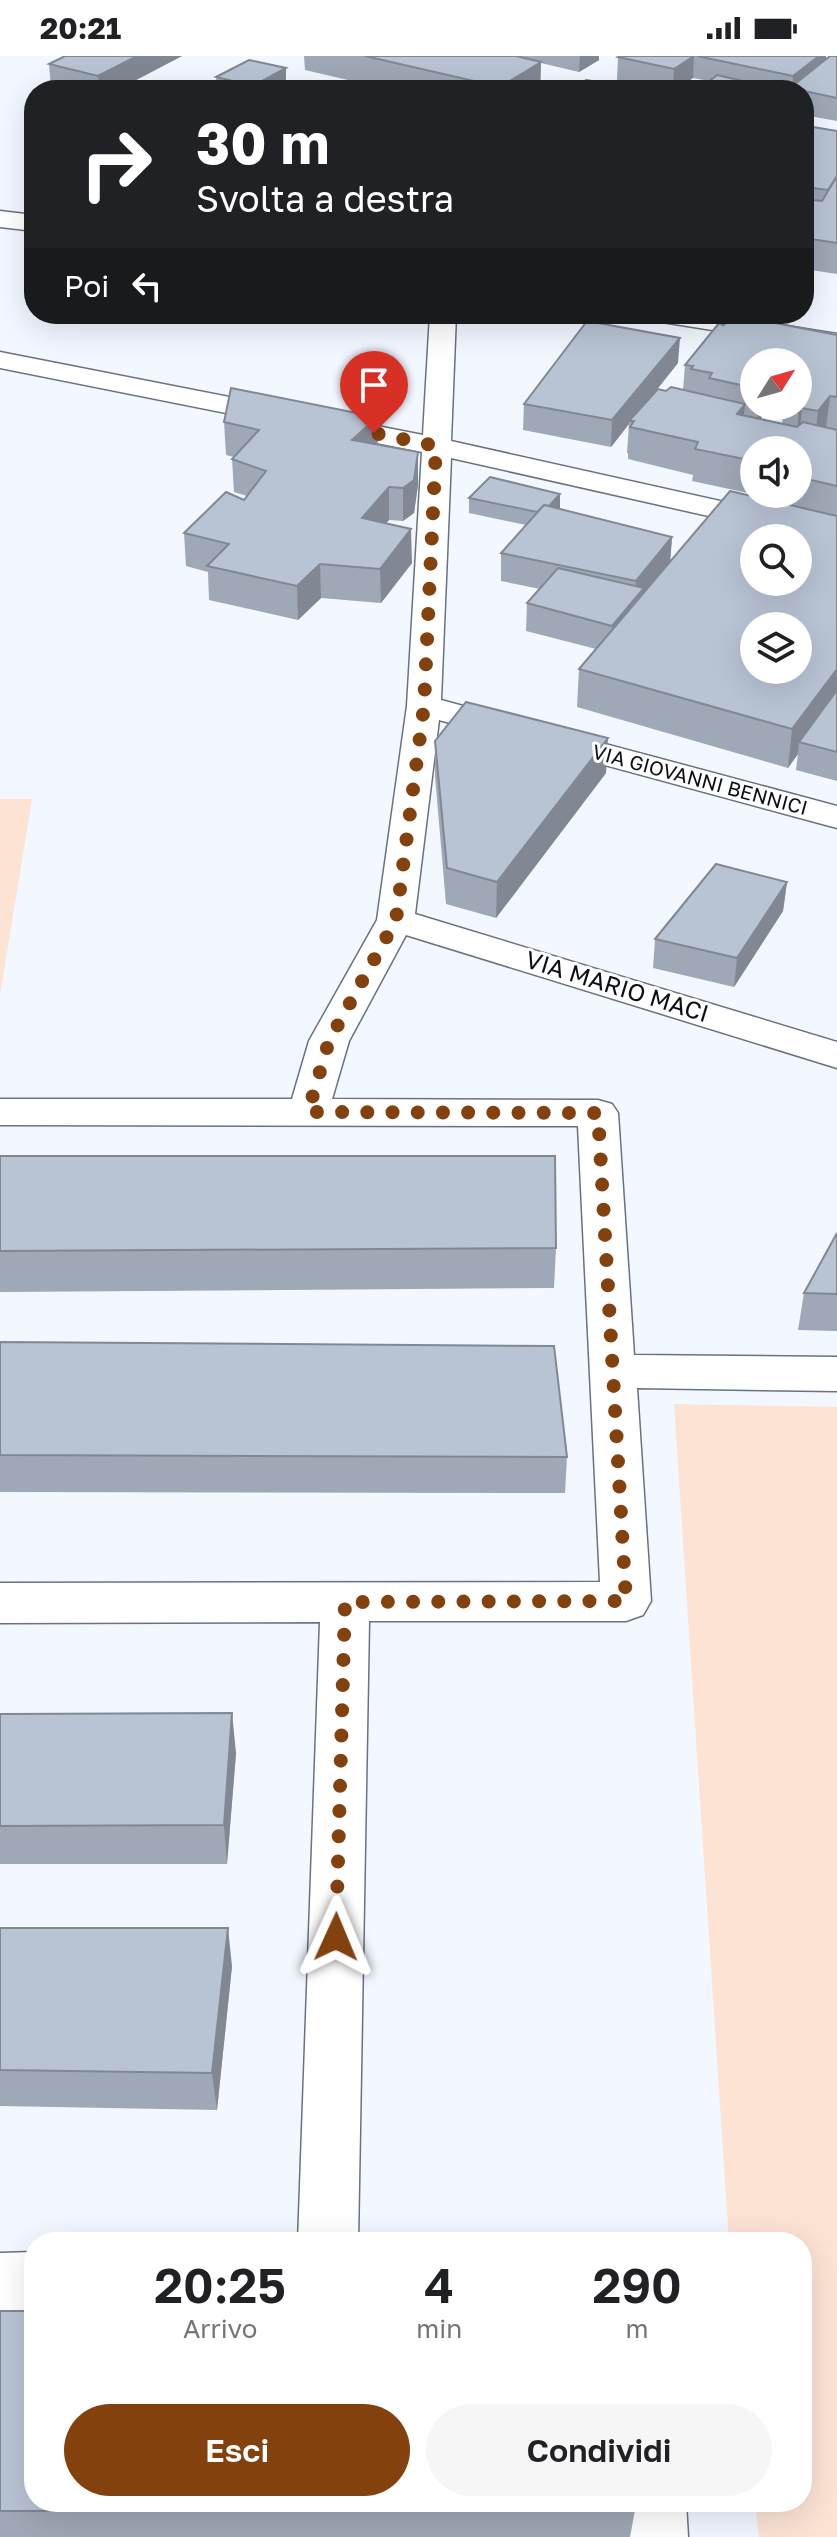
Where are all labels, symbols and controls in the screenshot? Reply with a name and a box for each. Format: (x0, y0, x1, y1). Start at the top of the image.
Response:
text: 20:21 (40, 10, 121, 46)
text: 30 m (196, 109, 330, 176)
icon: right (64, 112, 168, 216)
text: Svolta a destra (196, 177, 454, 220)
icon: left (125, 264, 169, 308)
text: Poi (64, 268, 109, 304)
north arrow (740, 348, 812, 420)
map controls (740, 348, 812, 684)
pin (340, 351, 408, 433)
icon: arrive (352, 363, 396, 407)
button: sound (740, 436, 812, 508)
button: search (740, 524, 812, 596)
button: layers (740, 612, 812, 684)
street label: VIA GIOVANNI BENNICI (590, 739, 810, 819)
street label: VIA MARIO MACI (522, 944, 713, 1027)
position arrow (294, 1895, 378, 1979)
text: 20:25 (154, 2256, 286, 2314)
text: 4 (424, 2256, 454, 2314)
text: 290 (592, 2256, 682, 2314)
text: Arrivo (183, 2313, 257, 2344)
text: min (416, 2313, 462, 2344)
text: m (626, 2313, 649, 2344)
button: Esci (64, 2404, 410, 2496)
button: Condividi (426, 2404, 772, 2496)

